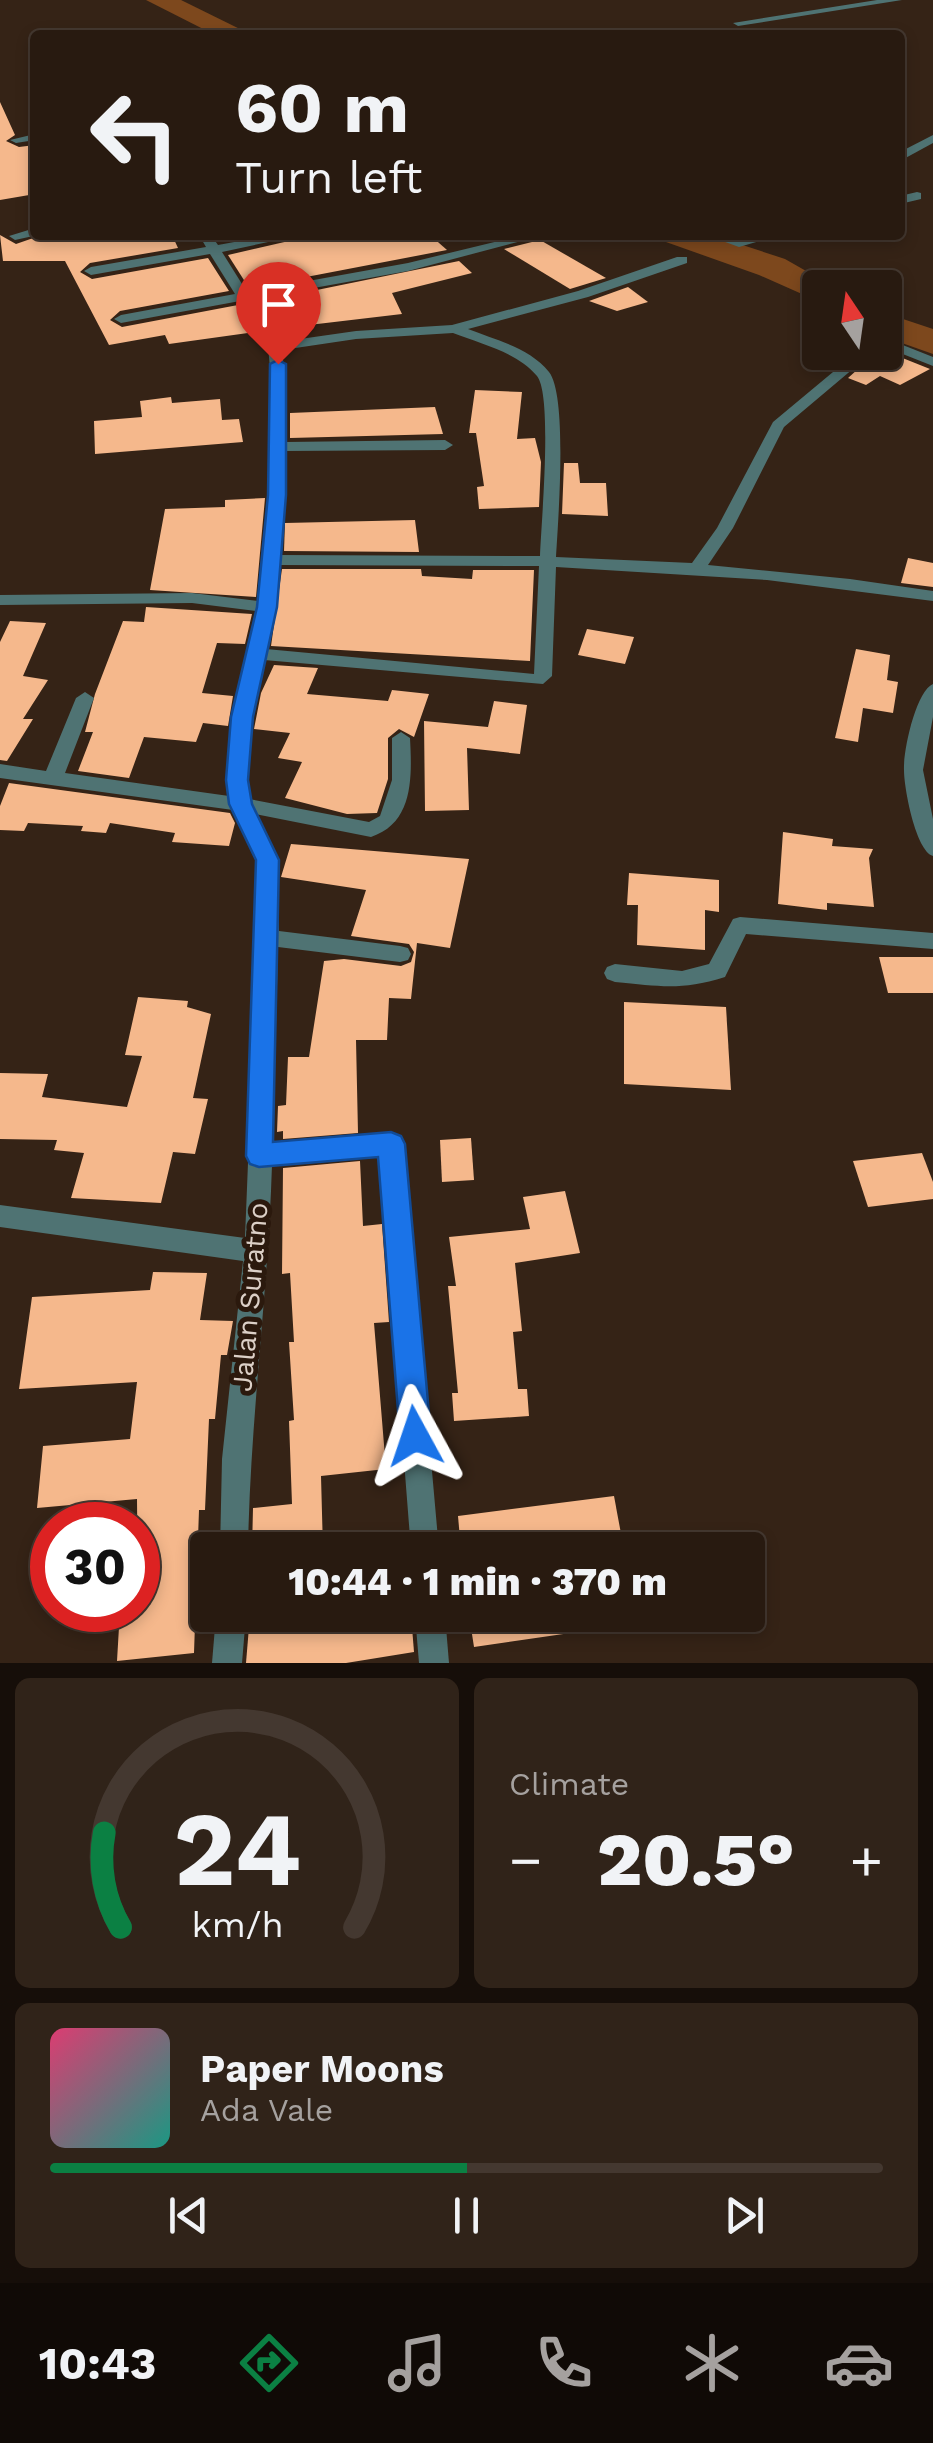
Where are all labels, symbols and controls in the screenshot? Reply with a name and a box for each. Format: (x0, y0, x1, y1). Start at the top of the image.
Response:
text: 60 m (235, 67, 409, 149)
icon: left (70, 70, 200, 200)
text: Turn left (235, 151, 422, 204)
pin (236, 262, 321, 365)
north arrow (802, 270, 902, 370)
map controls (802, 270, 902, 370)
icon: arrive (251, 277, 306, 332)
street label: Jalan Suratno (225, 1201, 275, 1393)
position arrow (363, 1384, 467, 1488)
speed limit sign: 30 (30, 1502, 160, 1632)
text: 10:44 · 1 min · 370 m (288, 1560, 667, 1604)
text: Climate (509, 1765, 629, 1803)
text: 24 (173, 1788, 301, 1910)
text: 20.5° (597, 1815, 795, 1903)
text: − (509, 1828, 542, 1892)
text: + (850, 1828, 883, 1892)
text: km/h (191, 1904, 283, 1946)
text: Paper Moons (200, 2047, 444, 2091)
text: Ada Vale (200, 2091, 333, 2129)
icon: previous (161, 2188, 216, 2243)
icon: pause (439, 2188, 494, 2243)
icon: next (717, 2188, 772, 2243)
icon: directions (234, 2328, 304, 2398)
icon: music (382, 2328, 452, 2398)
icon: phone (529, 2328, 599, 2398)
icon: climate (677, 2328, 747, 2398)
icon: car (824, 2328, 894, 2398)
text: 10:43 (39, 2337, 157, 2390)

